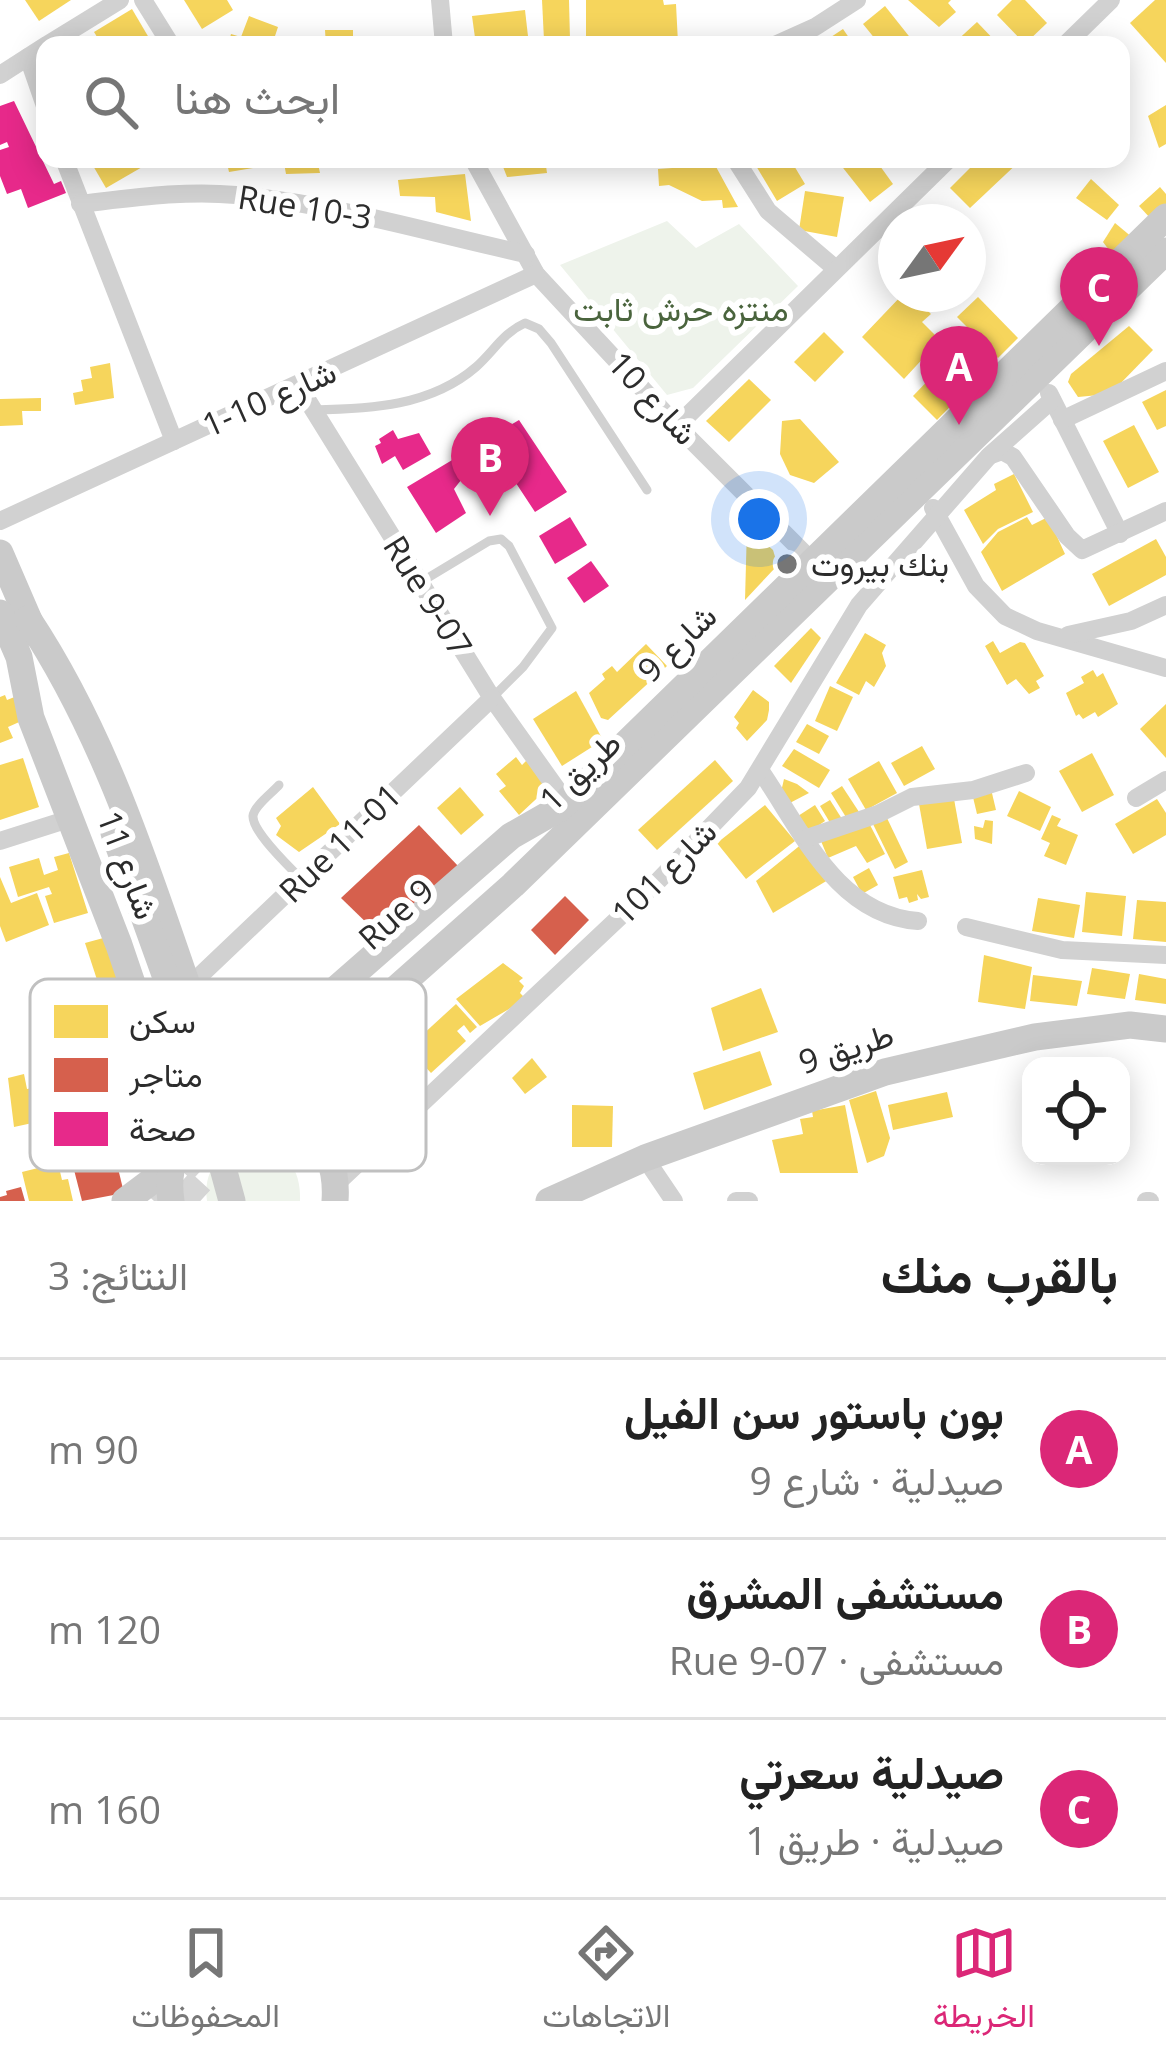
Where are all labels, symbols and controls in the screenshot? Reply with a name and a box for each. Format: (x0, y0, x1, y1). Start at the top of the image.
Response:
search box (36, 36, 1130, 168)
text: ابحث هنا (174, 66, 340, 127)
icon: search (78, 69, 144, 135)
street label: Rue 10-3 (235, 174, 375, 239)
north arrow (878, 204, 986, 312)
pin: C (1060, 247, 1138, 346)
park label: منتزه حرش ثابت (573, 286, 789, 331)
pin: A (920, 326, 998, 425)
street label: شارع 10 (598, 341, 708, 455)
street label: شارع 10-1 (195, 348, 343, 448)
pin: B (451, 417, 529, 516)
your location (729, 489, 789, 549)
street label: Rue 9-07 (374, 527, 483, 665)
place label: بنك بيروت (811, 541, 949, 586)
marker: بنك بيروت (774, 551, 800, 577)
street label: شارع 9 (627, 594, 727, 692)
street label: طريق 1 (529, 721, 630, 821)
street label: Rue 11-01 (269, 773, 411, 912)
street label: شارع 11 (86, 804, 170, 926)
street label: شارع 101 (601, 809, 727, 935)
street label: Rue 9 (348, 868, 443, 959)
legend (30, 979, 426, 1171)
text: سكن (129, 998, 196, 1043)
street label: طريق 9 (793, 1011, 899, 1084)
text: متاجر (128, 1052, 203, 1097)
map controls (1022, 1057, 1130, 1165)
button: locate (1022, 1057, 1130, 1165)
text: صحة (129, 1106, 196, 1151)
text: بالقرب منك (881, 1238, 1118, 1308)
text: النتائج: 3 (48, 1248, 188, 1301)
text: بون باستور سن الفيل (624, 1381, 1004, 1442)
text: 90 m (48, 1422, 139, 1475)
text: A (1066, 1422, 1092, 1475)
text: صيدلية · شارع 9 (749, 1453, 1004, 1506)
text: مستشفى المشرق (686, 1561, 1004, 1622)
text: 120 m (48, 1602, 161, 1655)
text: B (1066, 1602, 1092, 1655)
text: مستشفى · Rue 9-07 (669, 1633, 1004, 1686)
text: صيدلية سعرتي (739, 1741, 1004, 1802)
text: 160 m (48, 1782, 161, 1835)
text: C (1067, 1782, 1091, 1835)
text: صيدلية · طريق 1 (745, 1813, 1004, 1866)
tab: المحفوظات (131, 1920, 280, 2045)
tab: الاتجاهات (542, 1920, 670, 2045)
tab: الخريطة (933, 1920, 1035, 2045)

